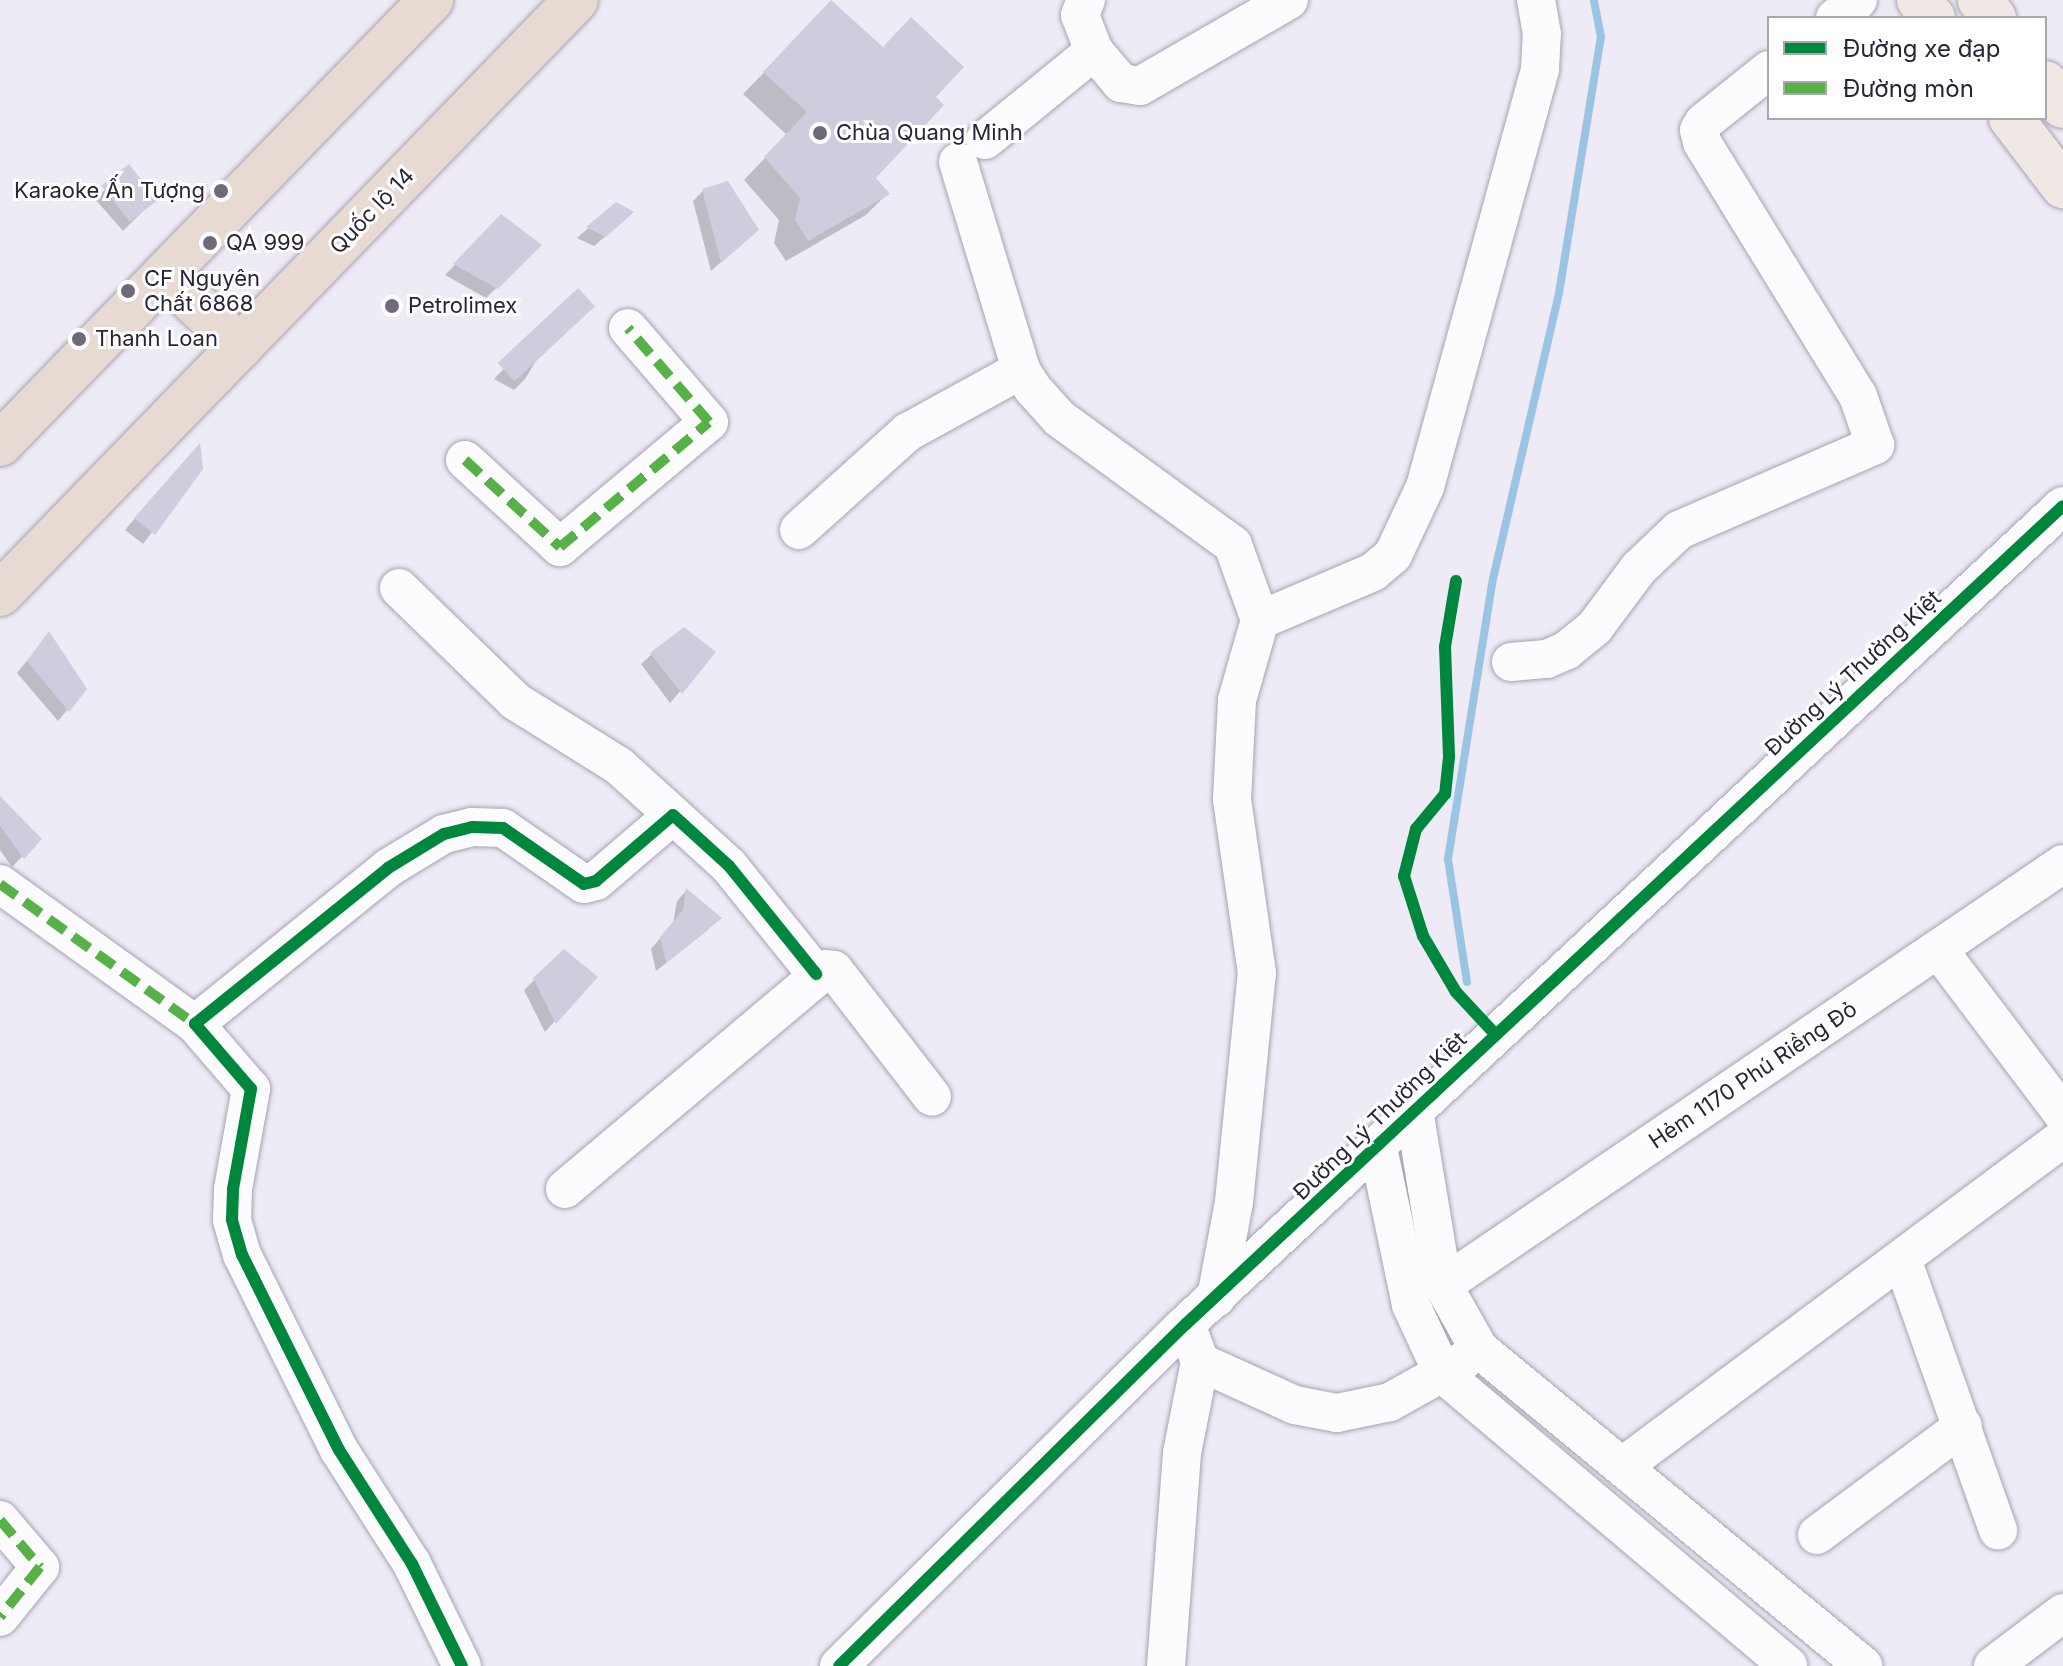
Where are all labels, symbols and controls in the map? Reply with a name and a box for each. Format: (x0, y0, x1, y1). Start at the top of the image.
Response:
legend (1767, 16, 2047, 120)
text: Đường xe đạp (1843, 34, 2001, 63)
text: Đường mòn (1843, 74, 1974, 103)
place label: Chùa Quang Minh (836, 120, 1023, 146)
marker: Chùa Quang Minh (811, 124, 829, 142)
street label: Quốc lộ 14 (324, 162, 420, 260)
place label: Karaoke Ấn Tượng (14, 178, 205, 204)
marker: Karaoke Ấn Tượng (212, 182, 230, 200)
place label: QA 999 (226, 230, 304, 256)
marker: QA 999 (201, 234, 219, 252)
place label: CF Nguyên Chất 6868 (144, 265, 260, 316)
marker: CF Nguyên Chất 6868 (119, 282, 137, 300)
place label: Petrolimex (408, 293, 517, 319)
marker: Petrolimex (383, 297, 401, 315)
place label: Thanh Loan (95, 326, 218, 352)
marker: Thanh Loan (70, 330, 88, 348)
street label: Đường Lý Thường Kiệt (1760, 585, 1946, 761)
street label: Hẻm 1170 Phú Riềng Đỏ (1644, 996, 1862, 1154)
street label: Đường Lý Thường Kiệt (1288, 1026, 1472, 1206)

